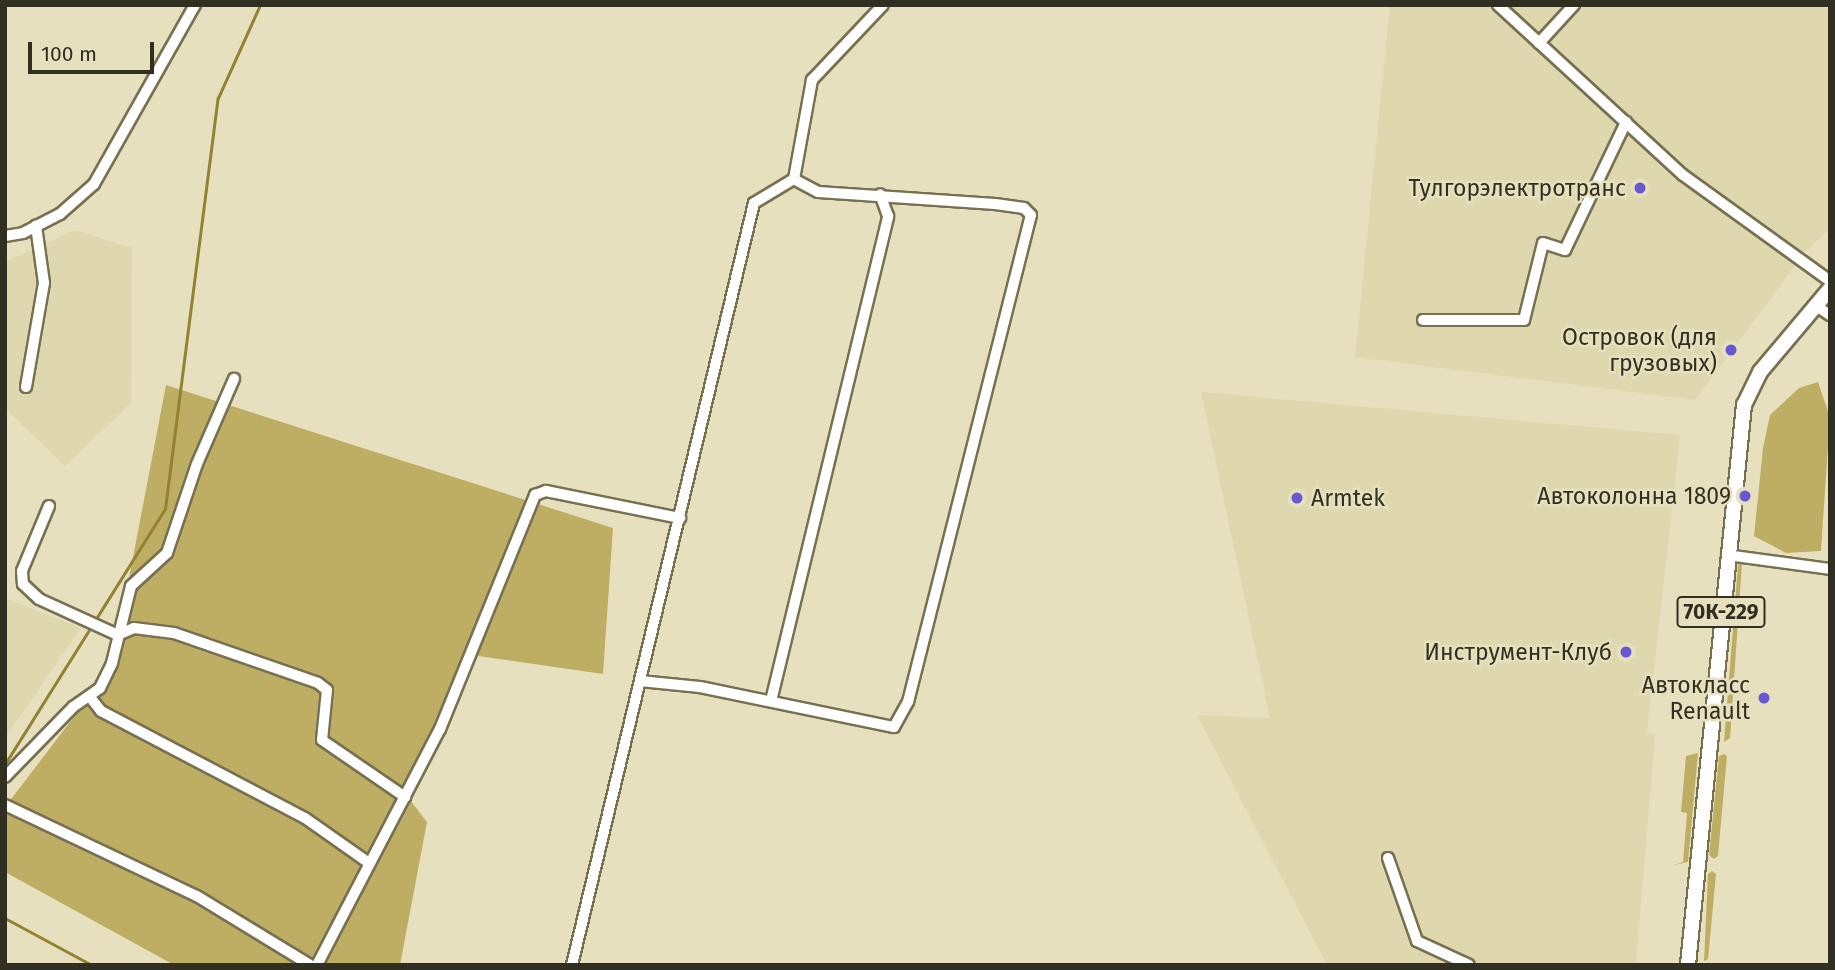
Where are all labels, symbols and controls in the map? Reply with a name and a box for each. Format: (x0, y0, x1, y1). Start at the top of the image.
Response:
scale bar (32, 28, 158, 72)
text: 100 m (41, 41, 97, 67)
place label: Тулгорэлектротранс (1408, 174, 1626, 202)
marker: Тулгорэлектротранс (1632, 180, 1648, 196)
place label: Островок (для грузовых) (1562, 323, 1717, 377)
marker: Островок (для грузовых) (1723, 342, 1739, 358)
place label: Автоколонна 1809 (1537, 482, 1731, 510)
place label: Armtek (1311, 484, 1385, 512)
marker: Автоколонна 1809 (1737, 488, 1753, 504)
marker: Armtek (1289, 490, 1305, 506)
road number: 70К-229 (1676, 594, 1766, 630)
place label: Инструмент-Клуб (1424, 638, 1612, 666)
marker: Инструмент-Клуб (1618, 644, 1634, 660)
place label: Автокласс Renault (1642, 671, 1750, 725)
marker: Автокласс Renault (1756, 690, 1772, 706)

